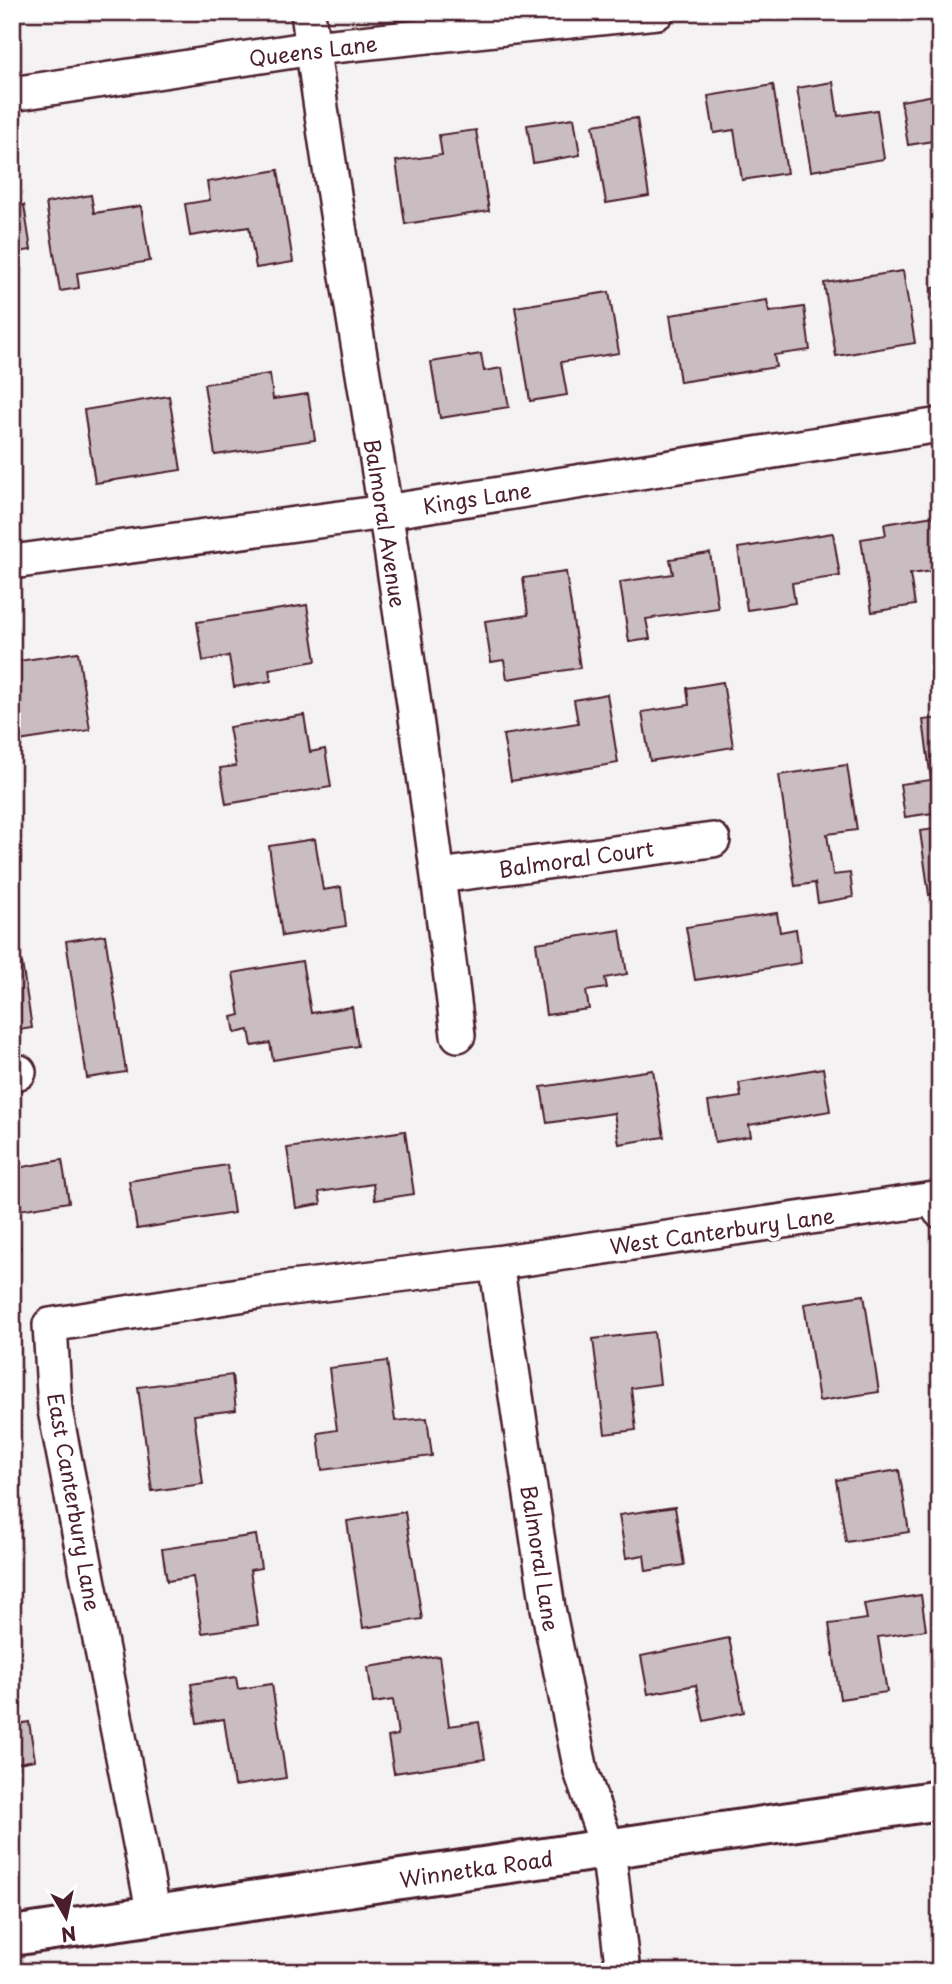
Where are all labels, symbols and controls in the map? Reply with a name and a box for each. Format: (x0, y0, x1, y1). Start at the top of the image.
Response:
street label: Queens Lane (247, 26, 379, 74)
street label: Balmoral Avenue (357, 436, 415, 610)
street label: Kings Lane (420, 473, 534, 521)
street label: Balmoral Court (496, 831, 656, 885)
street label: West Canterbury Lane (607, 1198, 837, 1262)
street label: East Canterbury Lane (40, 1390, 110, 1614)
street label: Balmoral Lane (514, 1483, 568, 1633)
street label: Winnetka Road (397, 1841, 555, 1895)
north arrow (32, 1882, 102, 1952)
text: N (59, 1920, 78, 1950)

